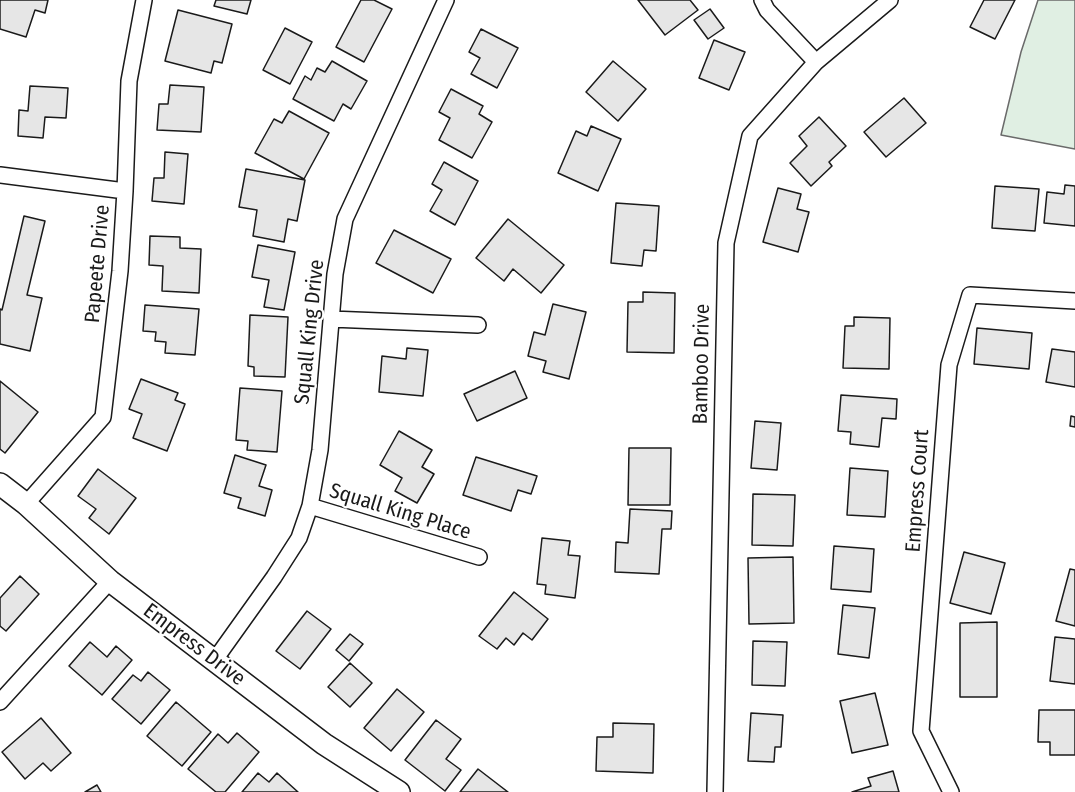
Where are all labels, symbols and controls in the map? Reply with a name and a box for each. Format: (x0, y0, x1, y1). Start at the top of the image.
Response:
street label: Papeete Drive (80, 204, 116, 324)
street label: Squall King Drive (290, 258, 330, 406)
street label: Bamboo Drive (688, 303, 716, 425)
street label: Empress Court (901, 429, 935, 553)
street label: Squall King Place (326, 479, 474, 545)
street label: Empress Drive (138, 598, 250, 692)

